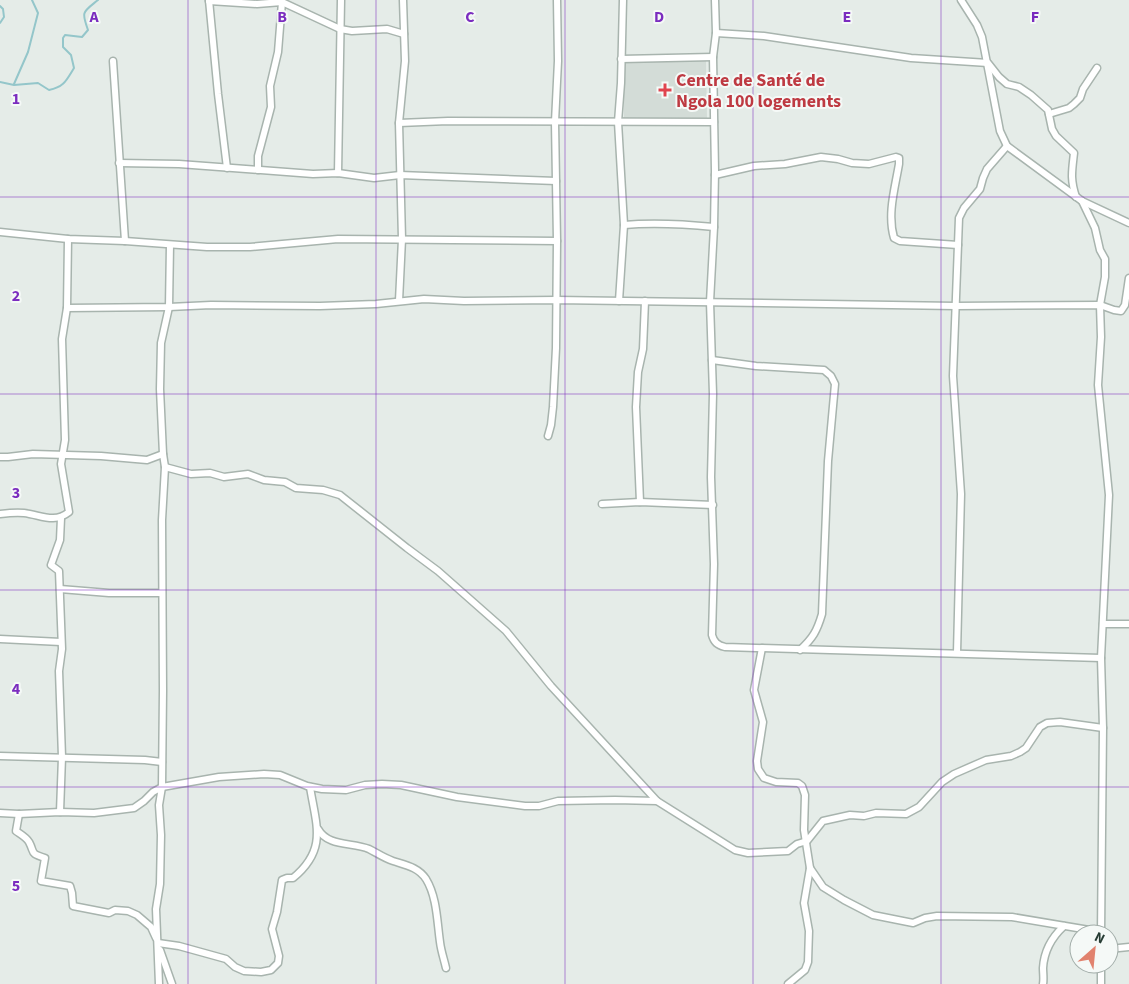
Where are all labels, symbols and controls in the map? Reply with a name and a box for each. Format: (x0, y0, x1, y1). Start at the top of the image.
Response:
text: A (88, 6, 99, 28)
text: B (277, 6, 287, 28)
text: C (465, 6, 475, 28)
text: D (654, 6, 664, 28)
text: E (843, 6, 851, 28)
text: F (1031, 6, 1039, 28)
place label: Centre de Santé de Ngola 100 logements (676, 68, 841, 114)
marker: Centre de Santé de Ngola 100 logements (658, 83, 672, 97)
text: 1 (12, 88, 20, 110)
text: 2 (12, 285, 20, 307)
text: 3 (12, 482, 20, 504)
text: 4 (12, 678, 21, 700)
text: 5 (12, 875, 20, 897)
north arrow (1069, 924, 1119, 974)
text: N (1091, 927, 1108, 949)

